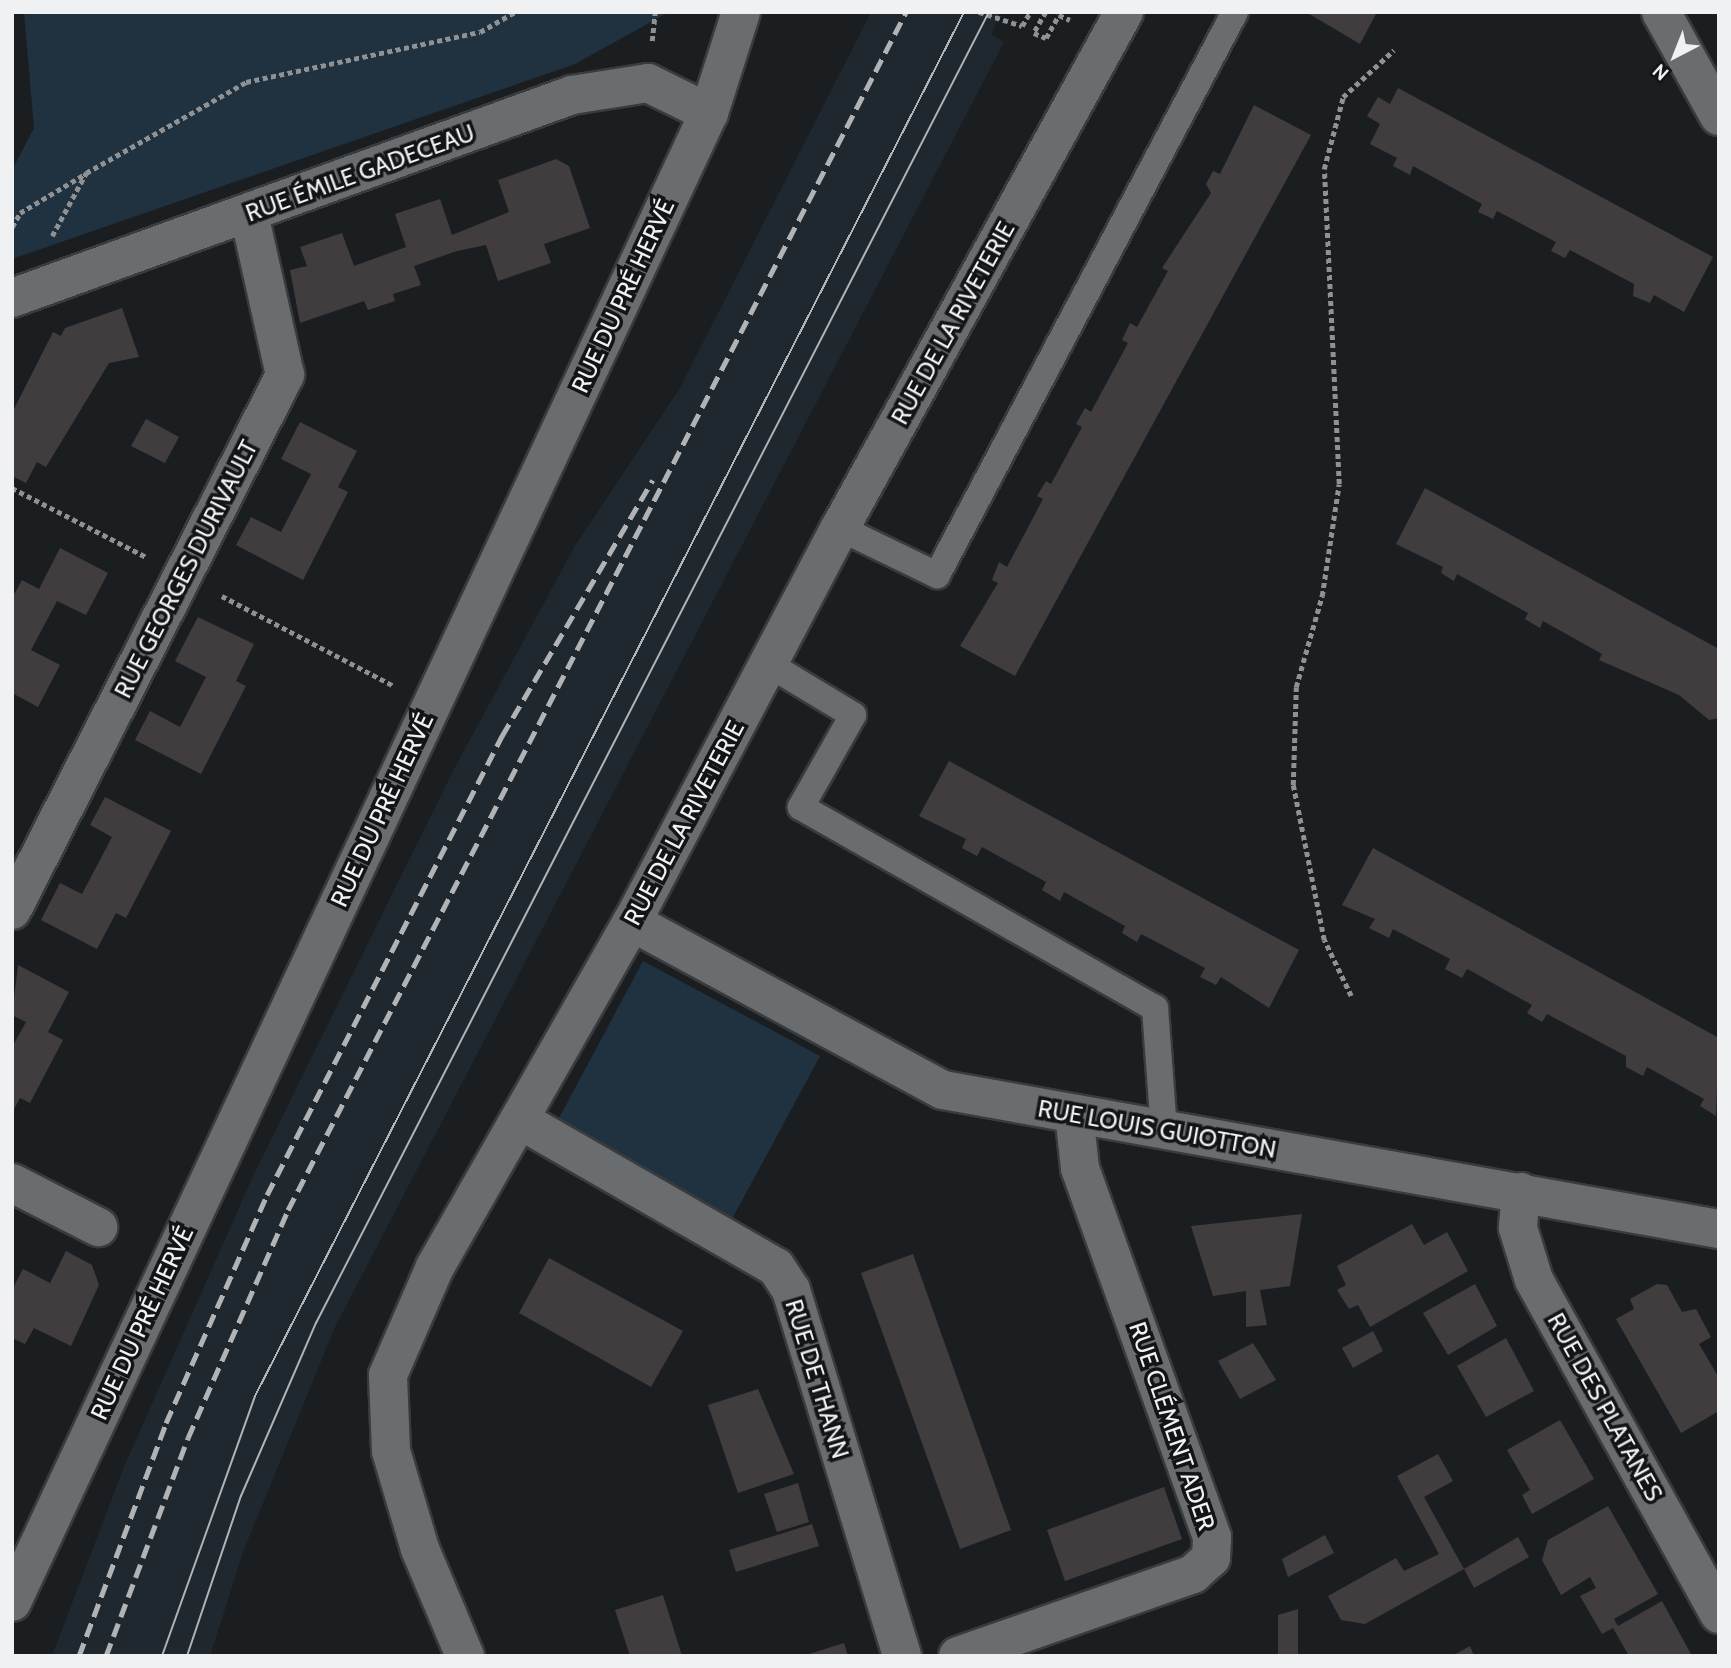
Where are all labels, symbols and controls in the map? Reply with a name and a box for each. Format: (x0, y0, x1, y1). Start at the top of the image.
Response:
north arrow (1640, 21, 1710, 91)
text: N (1648, 59, 1673, 85)
street label: RUE ÉMILE GADECEAU (242, 118, 478, 228)
street label: RUE DU PRÉ HERVÉ (566, 195, 680, 397)
street label: RUE DE LA RIVETERIE (885, 217, 1021, 429)
street label: RUE GEORGES DURIVAULT (108, 435, 264, 703)
street label: RUE DU PRÉ HERVÉ (325, 709, 439, 911)
street label: RUE DE LA RIVETERIE (618, 716, 750, 930)
street label: RUE LOUIS GUIOTTON (1036, 1094, 1278, 1164)
street label: RUE DU PRÉ HERVÉ (85, 1222, 199, 1424)
street label: RUE DE THANN (779, 1296, 855, 1462)
street label: RUE DES PLATANES (1541, 1308, 1669, 1506)
street label: RUE CLÉMENT ADER (1123, 1318, 1221, 1534)

